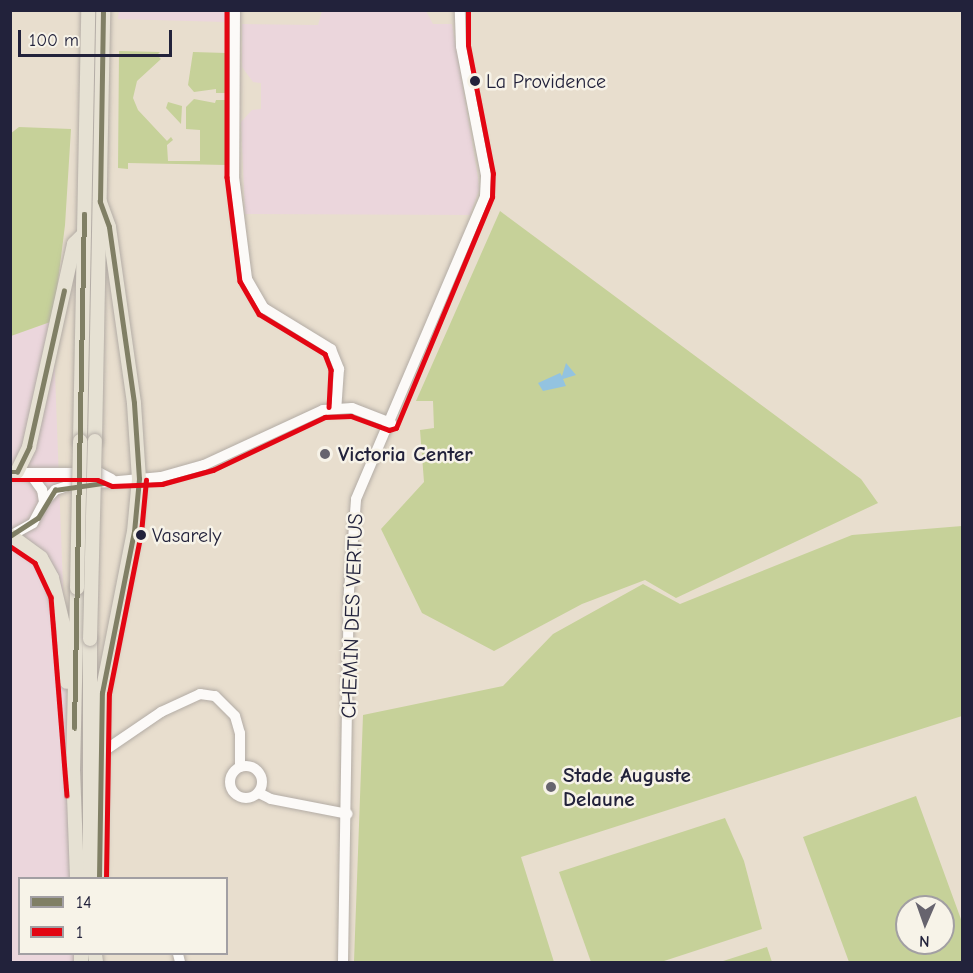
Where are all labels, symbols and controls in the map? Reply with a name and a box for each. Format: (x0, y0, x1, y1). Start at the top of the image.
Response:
scale bar (21, 18, 176, 56)
text: 100 m (29, 30, 79, 51)
place label: La Providence (486, 69, 606, 93)
marker: La Providence (469, 75, 481, 87)
place label: Victoria Center (338, 441, 473, 467)
marker: Victoria Center (316, 445, 334, 463)
street label: CHEMIN DES VERTUS (336, 513, 368, 719)
place label: Vasarely (152, 523, 221, 547)
marker: Vasarely (135, 529, 147, 541)
place label: Stade Auguste Delaune (563, 762, 691, 812)
marker: Stade Auguste Delaune (544, 780, 558, 794)
legend (18, 877, 228, 955)
text: 14 (76, 892, 92, 913)
north arrow (895, 895, 955, 955)
text: 1 (76, 922, 83, 943)
text: N (919, 932, 930, 950)

